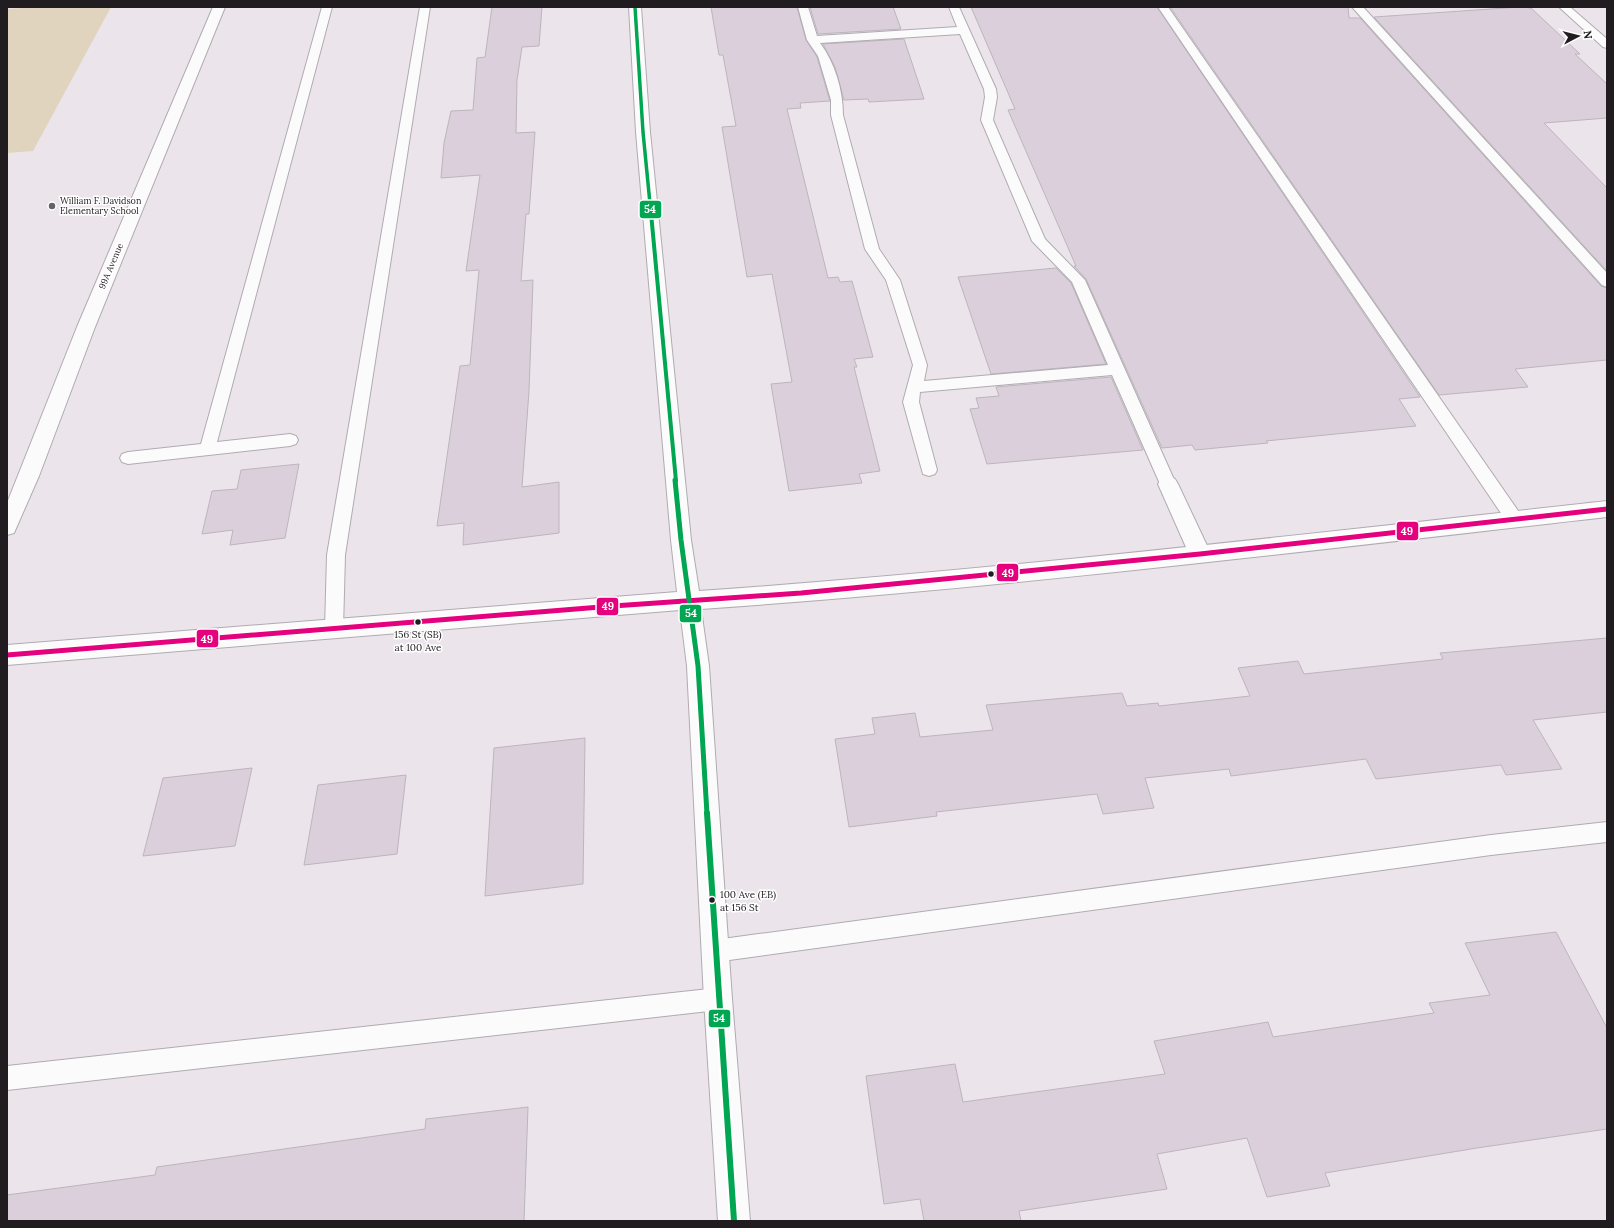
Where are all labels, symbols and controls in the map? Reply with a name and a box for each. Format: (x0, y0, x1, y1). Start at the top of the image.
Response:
north arrow (1558, 16, 1598, 56)
text: N (1580, 30, 1595, 40)
place label: William F. Davidson Elementary School (60, 195, 142, 216)
line badge: 54 (639, 200, 662, 219)
marker: William F. Davidson Elementary School (47, 201, 57, 211)
text: 54 (644, 202, 656, 216)
street label: 99A Avenue (96, 241, 125, 290)
line badge: 49 (1396, 521, 1419, 541)
text: 49 (1401, 524, 1413, 538)
line badge: 49 (996, 563, 1019, 582)
text: 49 (1002, 566, 1014, 580)
unlabelled marker (986, 569, 996, 579)
line badge: 49 (596, 597, 619, 616)
text: 49 (602, 599, 614, 613)
line badge: 54 (679, 604, 702, 623)
text: 54 (685, 606, 697, 620)
marker: 156 St (SB) at 100 Ave (413, 617, 423, 627)
place label: 156 St (SB) at 100 Ave (394, 628, 442, 654)
line badge: 49 (196, 629, 219, 648)
text: 49 (201, 632, 213, 646)
place label: 100 Ave (EB) at 156 St (720, 888, 776, 914)
marker: 100 Ave (EB) at 156 St (707, 895, 717, 905)
line badge: 54 (708, 1009, 731, 1028)
text: 54 (713, 1011, 725, 1025)

